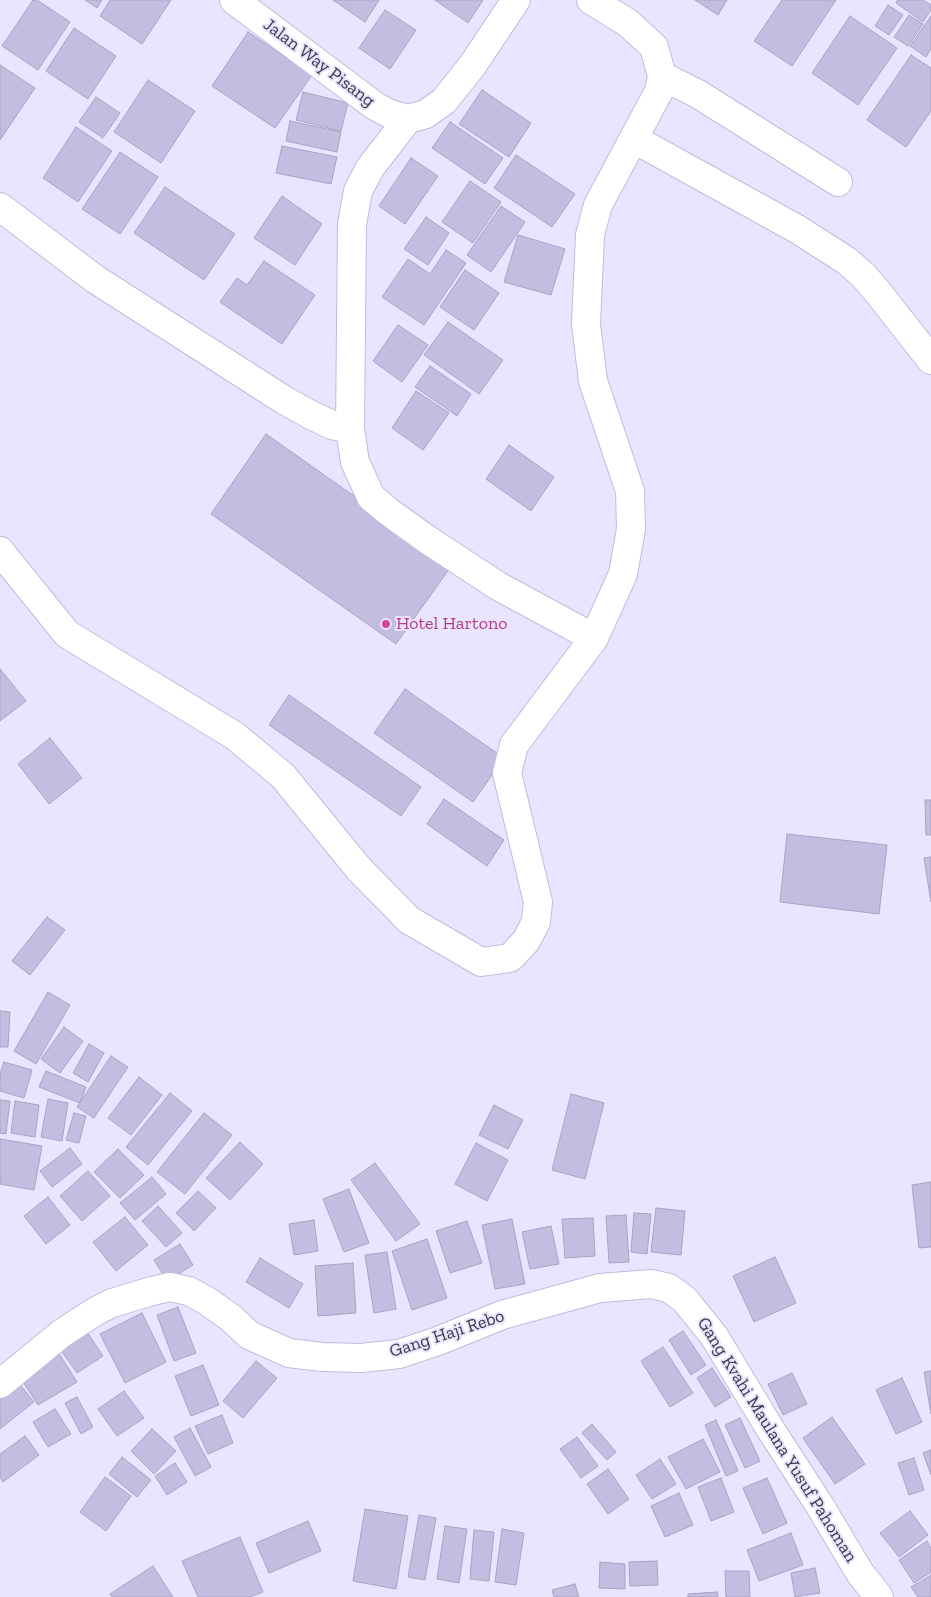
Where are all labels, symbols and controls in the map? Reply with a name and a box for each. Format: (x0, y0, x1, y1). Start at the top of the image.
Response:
street label: Jalan Way Pisang (259, 14, 379, 112)
place label: Hotel Hartono (396, 613, 508, 635)
marker: Hotel Hartono (380, 618, 392, 630)
street label: Gang Haji Rebo (387, 1305, 507, 1363)
street label: Gang Kvahi Maulana Yusuf Pahoman (692, 1313, 862, 1567)

